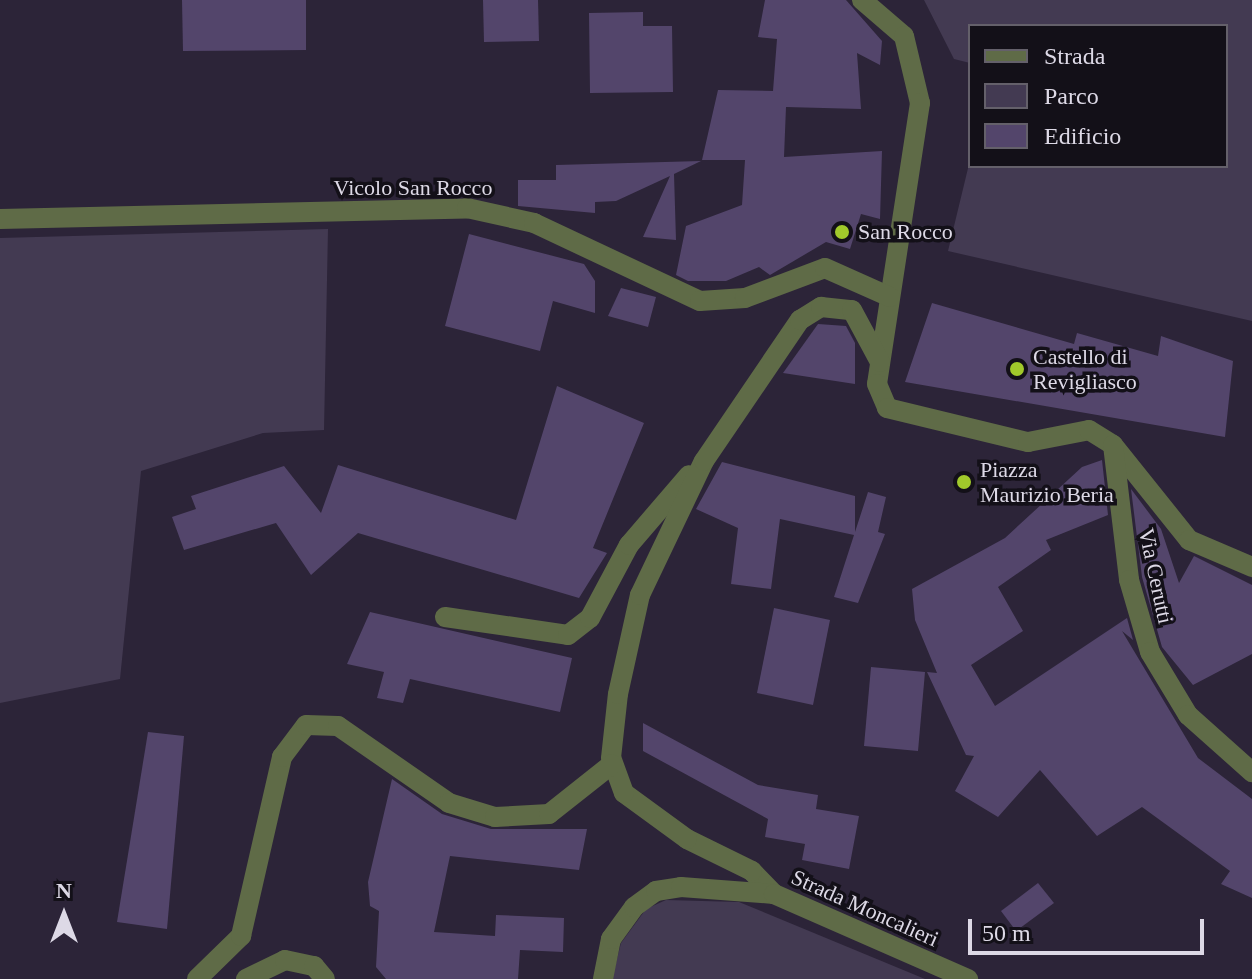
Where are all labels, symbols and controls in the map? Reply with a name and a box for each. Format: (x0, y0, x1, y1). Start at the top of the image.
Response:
legend (968, 24, 1228, 168)
text: Strada (1044, 43, 1105, 69)
text: Parco (1044, 83, 1099, 109)
text: Edificio (1044, 123, 1121, 149)
street label: Vicolo San Rocco (334, 175, 492, 201)
place label: San Rocco (858, 219, 953, 245)
marker: San Rocco (833, 223, 851, 241)
place label: Castello di Revigliasco (1033, 343, 1137, 394)
marker: Castello di Revigliasco (1008, 360, 1026, 378)
place label: Piazza Maurizio Beria (980, 456, 1114, 508)
marker: Piazza Maurizio Beria (955, 473, 973, 491)
street label: Via Cerutti (1133, 526, 1179, 626)
street label: Strada Moncalieri (787, 864, 943, 952)
north arrow (24, 875, 104, 955)
text: N (56, 878, 72, 903)
scale bar (972, 903, 1208, 953)
text: 50 m (982, 920, 1031, 946)

